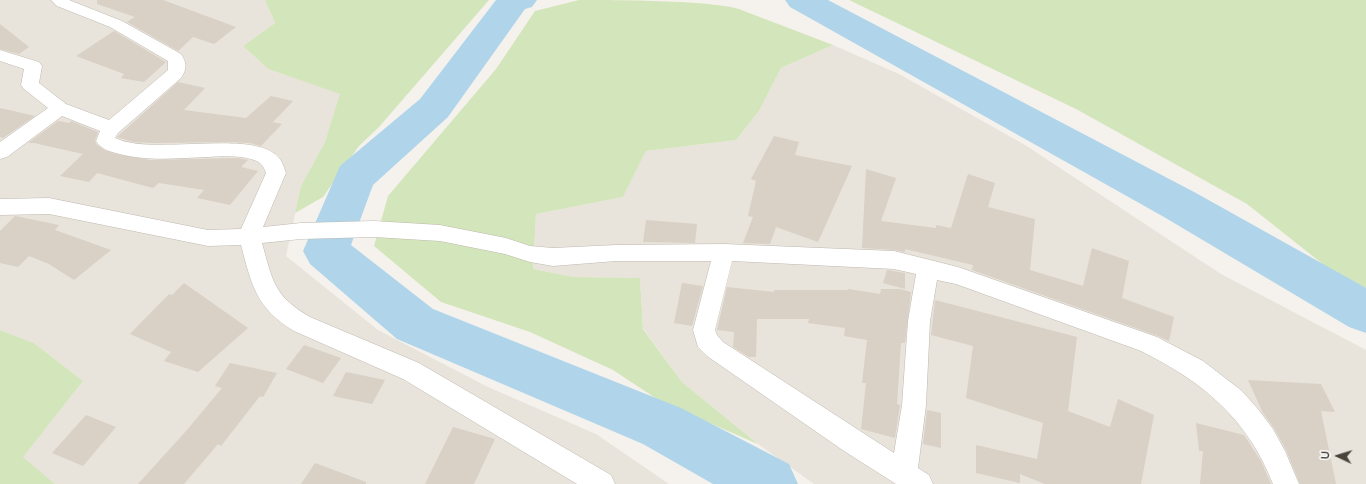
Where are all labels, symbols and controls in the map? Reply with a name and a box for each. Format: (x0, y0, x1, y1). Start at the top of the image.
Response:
north arrow (1318, 436, 1358, 476)
text: U (1319, 451, 1332, 460)

